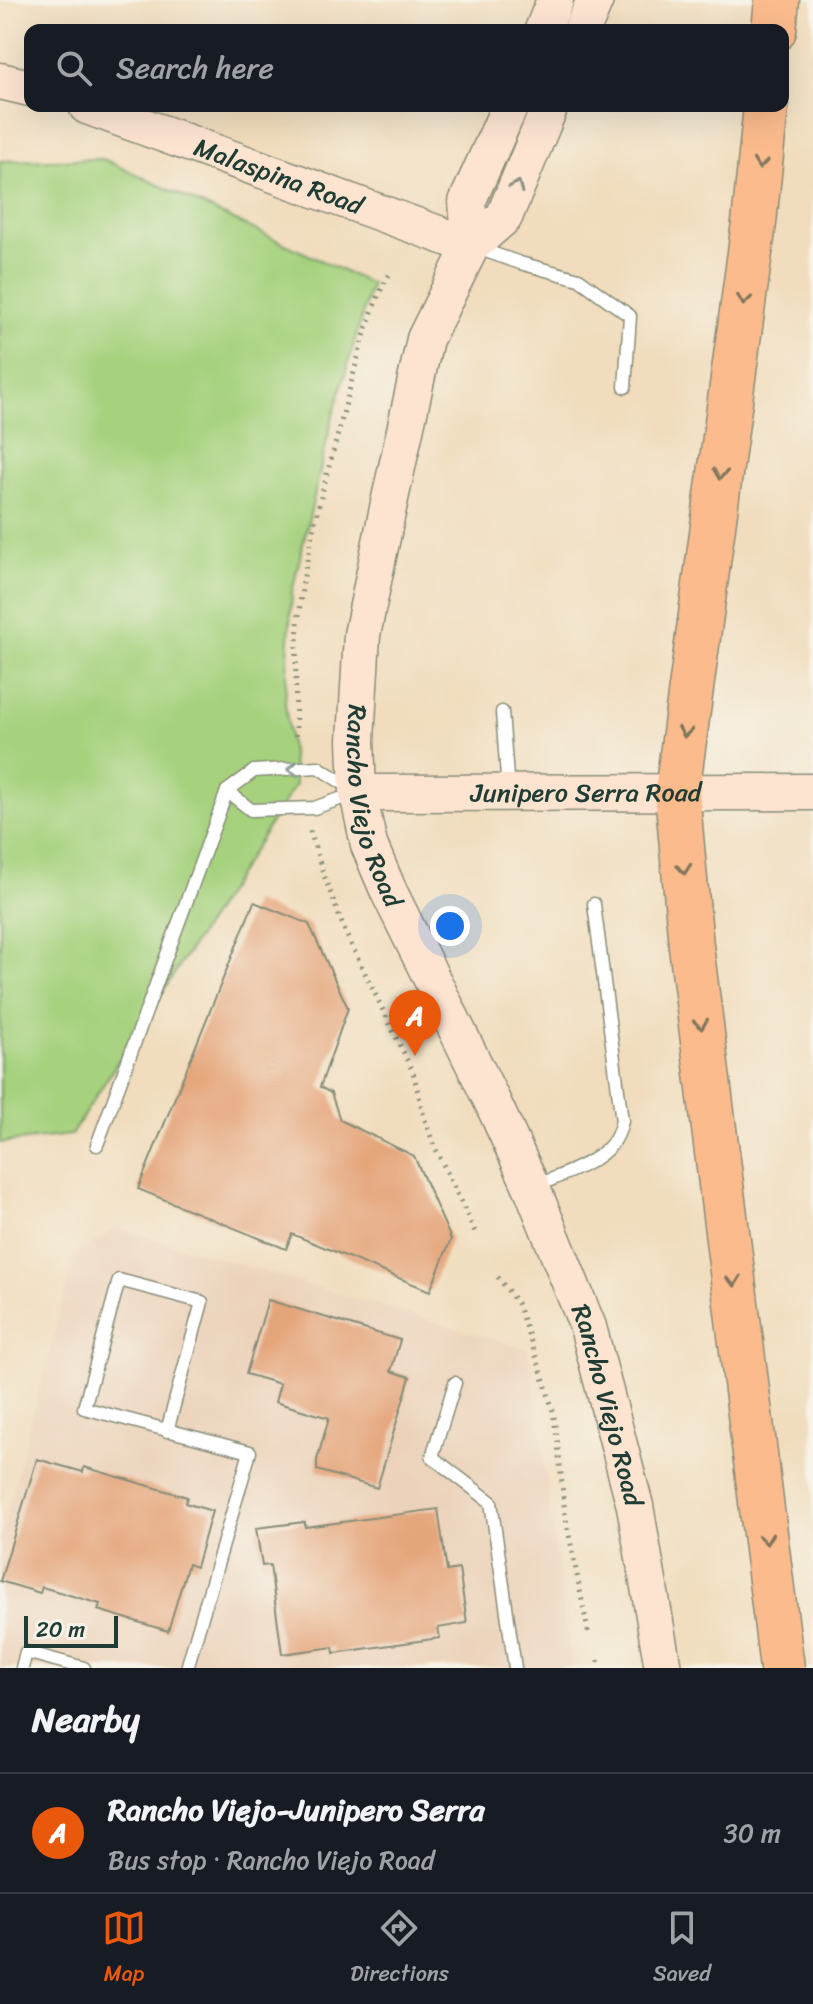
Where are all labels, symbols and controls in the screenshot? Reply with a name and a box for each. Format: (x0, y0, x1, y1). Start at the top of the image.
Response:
search box (24, 24, 789, 112)
text: Search here (116, 41, 274, 95)
icon: search (52, 46, 96, 90)
street label: Malaspina Road (188, 124, 372, 229)
one-way arrow (752, 158, 769, 171)
one-way arrow (508, 179, 524, 194)
one-way arrow (735, 294, 752, 307)
one-way arrow (712, 467, 729, 481)
street label: Rancho Viejo Road (333, 703, 417, 918)
one-way arrow (677, 725, 694, 739)
one-way arrow (286, 760, 299, 777)
street label: Junipero Serra Road (469, 769, 704, 816)
one-way arrow (675, 863, 692, 876)
your location (430, 906, 470, 946)
pin: A (389, 990, 441, 1056)
one-way arrow (692, 1017, 709, 1030)
one-way arrow (726, 1275, 743, 1288)
street label: Rancho Viejo Road (558, 1297, 658, 1513)
one-way arrow (758, 1533, 775, 1546)
text: 20 m (36, 1610, 85, 1649)
scale bar (24, 1612, 118, 1648)
text: Nearby (32, 1690, 140, 1750)
text: Rancho Viejo-Junipero Serra (108, 1783, 485, 1837)
text: A (49, 1810, 67, 1856)
text: 30 m (724, 1810, 781, 1856)
text: Bus stop · Rancho Viejo Road (108, 1837, 435, 1883)
tab: Map (102, 1906, 146, 1993)
tab: Directions (350, 1906, 449, 1993)
tab: Saved (653, 1906, 711, 1993)

